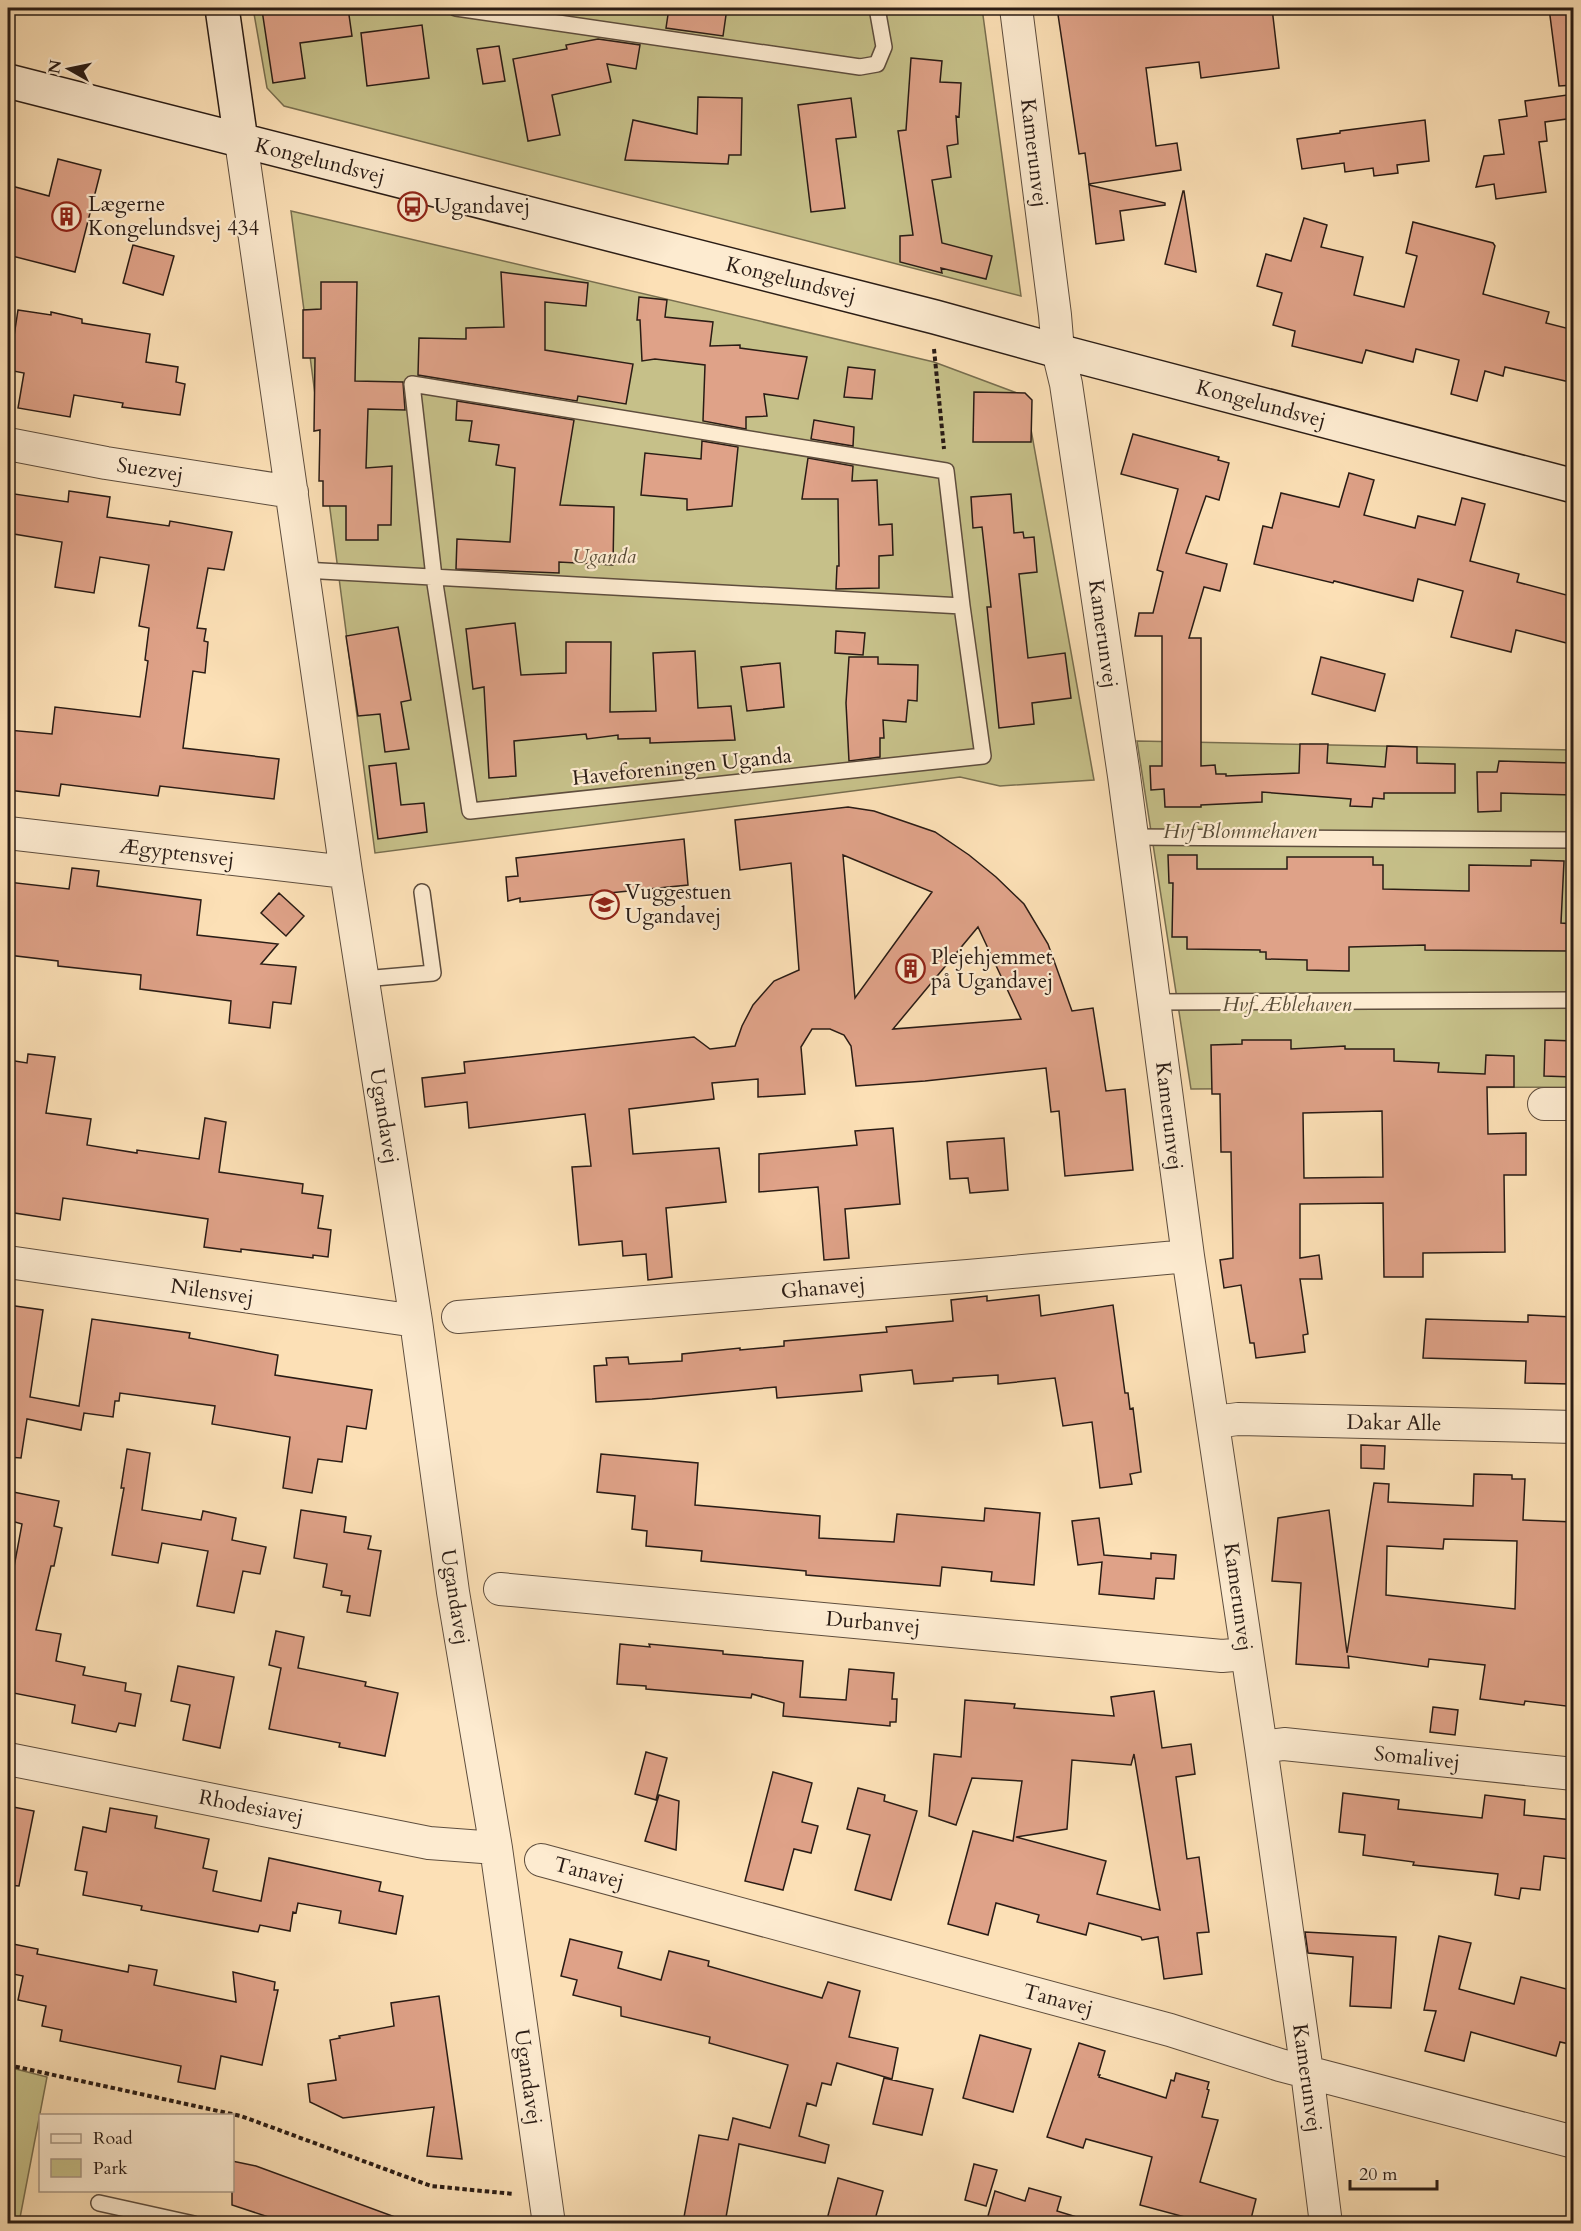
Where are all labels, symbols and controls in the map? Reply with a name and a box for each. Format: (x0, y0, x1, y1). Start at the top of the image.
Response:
north arrow (39, 39, 99, 99)
text: N (43, 58, 67, 75)
street label: Kamerunvej (1013, 97, 1055, 209)
street label: Kongelundsvej (252, 131, 388, 191)
place label: Lægerne Kongelundsvej 434 (88, 190, 259, 243)
bus stop icon: Ugandavej (397, 190, 429, 222)
place label: Ugandavej (434, 192, 530, 221)
building icon: Lægerne Kongelundsvej 434 (51, 200, 83, 232)
street label: Kongelundsvej (723, 250, 859, 310)
street label: Kongelundsvej (1193, 373, 1329, 435)
street label: Suezvej (115, 450, 185, 490)
park label: Uganda (572, 542, 636, 571)
street label: Kamerunvej (1081, 578, 1125, 690)
street label: Haveforeningen Uganda (571, 741, 793, 793)
park label: Hvf Blommehaven (1163, 817, 1318, 846)
street label: Ægyptensvej (118, 832, 236, 874)
place label: Vuggestuen Ugandavej (625, 878, 732, 931)
school or university icon: Vuggestuen Ugandavej (588, 888, 620, 920)
place label: Plejehjemmet på Ugandavej (931, 943, 1053, 996)
building icon: Plejehjemmet på Ugandavej (894, 953, 926, 985)
park label: Hvf Æblehaven (1222, 990, 1353, 1019)
street label: Kamerunvej (1148, 1060, 1190, 1172)
street label: Ugandavej (362, 1066, 406, 1166)
street label: Ghanavej (780, 1270, 866, 1306)
street label: Nilensvej (169, 1272, 255, 1312)
street label: Dakar Alle (1346, 1408, 1442, 1438)
street label: Kamerunvej (1216, 1541, 1260, 1653)
street label: Ugandavej (433, 1547, 477, 1647)
street label: Durbanvej (825, 1604, 921, 1642)
street label: Somalivej (1373, 1739, 1461, 1777)
street label: Rhodesiavej (196, 1783, 306, 1831)
street label: Tanavej (551, 1850, 627, 1896)
street label: Tanavej (1020, 1977, 1096, 2023)
street label: Kamerunvej (1285, 2022, 1329, 2134)
street label: Ugandavej (507, 2027, 549, 2127)
legend (39, 2114, 234, 2192)
text: Road (93, 2126, 133, 2151)
scale bar (1350, 2153, 1437, 2191)
text: Park (93, 2156, 128, 2181)
text: 20 m (1359, 2162, 1398, 2187)

